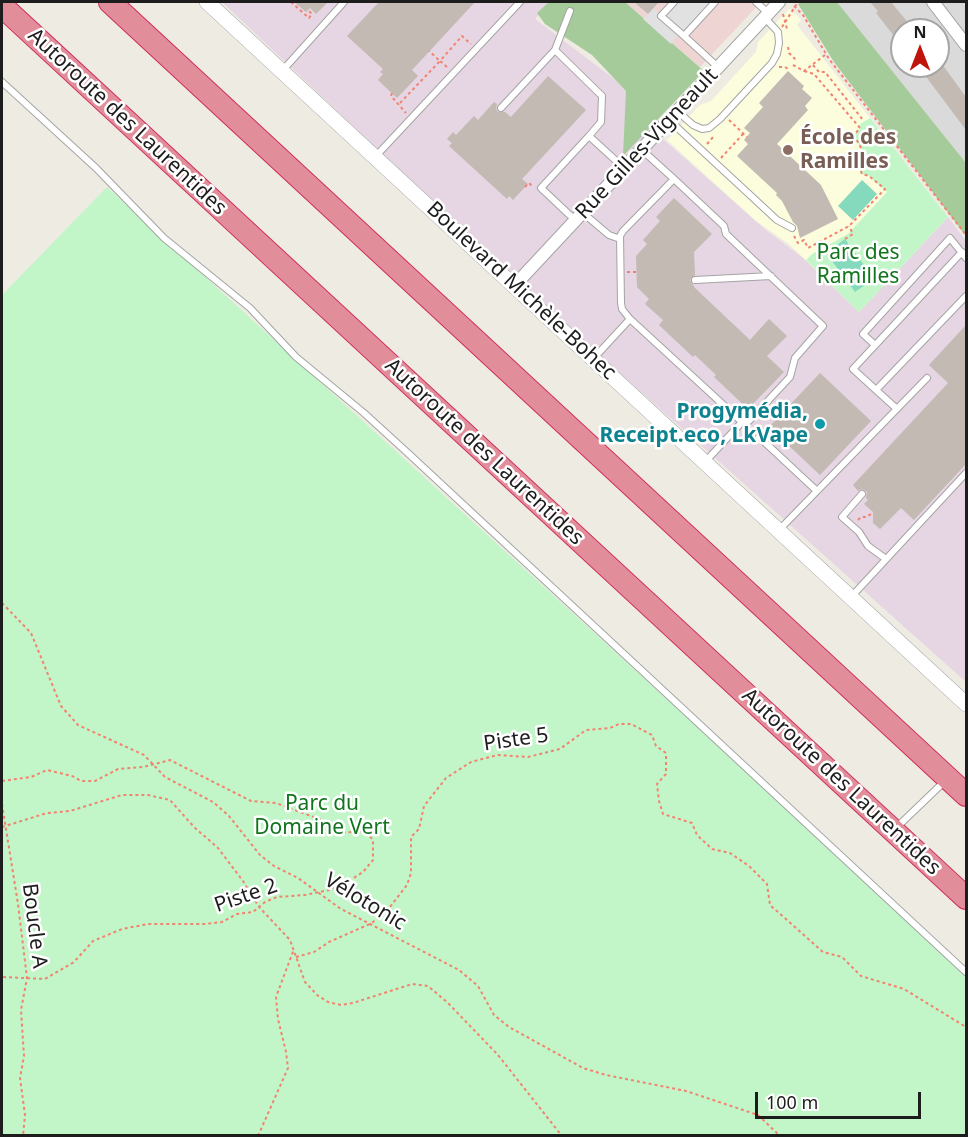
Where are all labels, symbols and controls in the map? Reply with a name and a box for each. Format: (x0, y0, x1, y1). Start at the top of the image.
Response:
north arrow (890, 18, 950, 78)
text: N (913, 21, 927, 43)
street label: Autoroute des Laurentides (22, 23, 232, 221)
street label: Rue Gilles-Vigneault (571, 63, 723, 225)
place label: École des Ramilles (800, 125, 896, 175)
marker: École des Ramilles (781, 143, 795, 157)
street label: Boulevard Michèle-Bohec (421, 197, 621, 385)
park label: Parc des Ramilles (816, 240, 900, 290)
street label: Autoroute des Laurentides (379, 353, 589, 551)
place label: Progymédia, Receipt.eco, LkVape (599, 399, 808, 449)
marker: Progymédia, Receipt.eco, LkVape (813, 417, 827, 431)
street label: Autoroute des Laurentides (736, 683, 946, 881)
street label: Piste 5 (482, 723, 550, 757)
park label: Parc du Domaine Vert (254, 791, 390, 841)
street label: Vélotonic (320, 868, 410, 936)
street label: Piste 2 (211, 873, 281, 919)
street label: Boucle A (16, 882, 52, 970)
scale bar (758, 1080, 924, 1118)
text: 100 m (766, 1090, 818, 1114)

